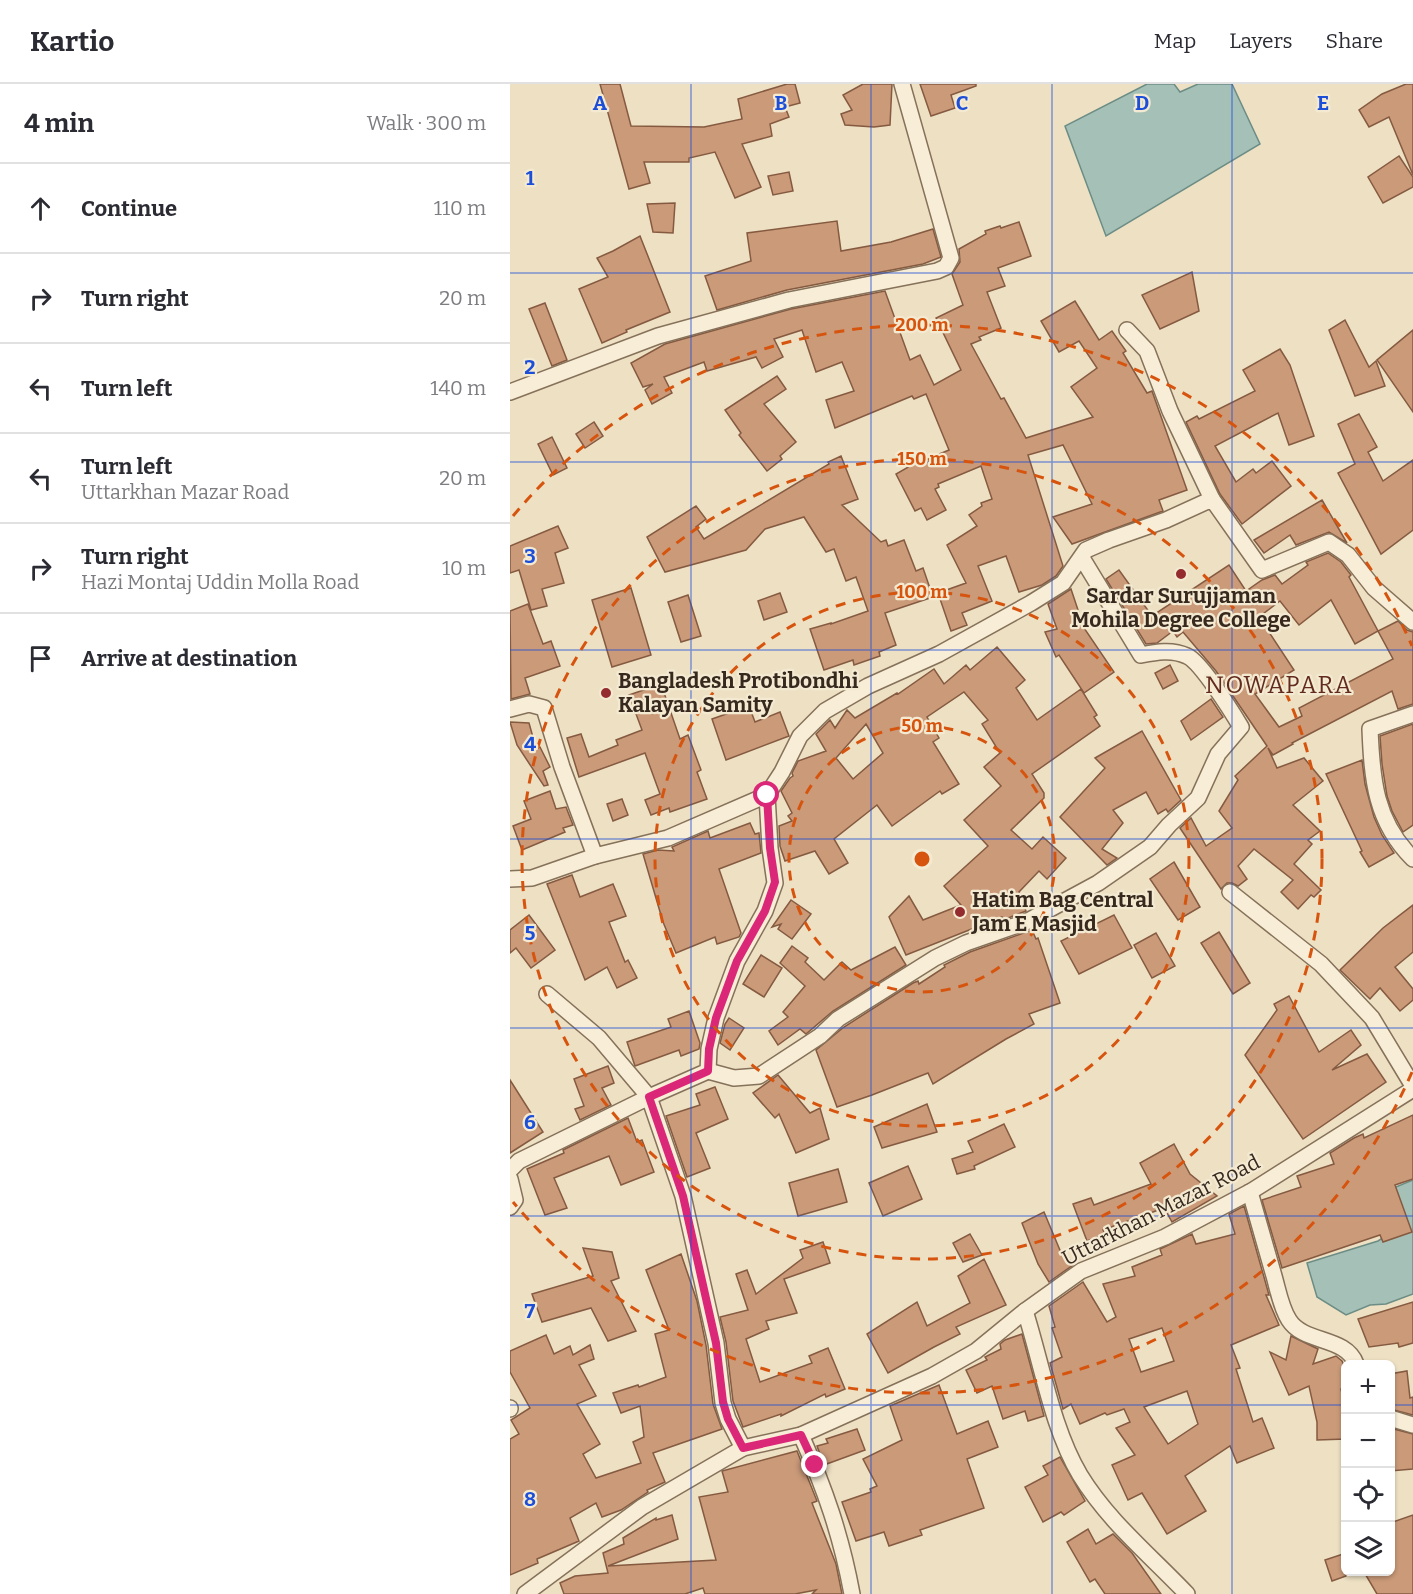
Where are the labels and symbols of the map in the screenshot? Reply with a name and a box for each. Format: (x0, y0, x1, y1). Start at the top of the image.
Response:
text: A (593, 91, 608, 115)
text: B (775, 91, 788, 115)
text: C (956, 91, 968, 115)
text: D (1135, 91, 1149, 115)
text: E (1317, 91, 1329, 115)
text: 1 (526, 166, 535, 190)
text: 200 m (895, 314, 949, 336)
text: 2 (524, 355, 536, 379)
text: 150 m (897, 448, 947, 470)
text: 3 (524, 544, 536, 568)
marker: Sardar Surujjaman Mohila Degree College (1174, 567, 1188, 581)
text: 100 m (896, 581, 948, 603)
place label: Sardar Surujjaman Mohila Degree College (1071, 583, 1291, 633)
place label: Bangladesh Protibondhi Kalayan Samity (618, 668, 859, 718)
district label: NOWAPARA (1205, 671, 1353, 699)
marker: Bangladesh Protibondhi Kalayan Samity (599, 686, 613, 700)
text: 50 m (901, 715, 943, 737)
text: 4 (524, 732, 536, 756)
route start (753, 781, 779, 807)
centre of rings (912, 849, 932, 869)
place label: Hatim Bag Central Jam E Masjid (971, 887, 1154, 937)
marker: Hatim Bag Central Jam E Masjid (953, 905, 967, 919)
text: 5 (525, 921, 536, 945)
text: 6 (524, 1110, 536, 1134)
street label: Uttarkhan Mazar Road (1058, 1149, 1264, 1271)
text: 7 (525, 1299, 536, 1323)
route end (801, 1451, 827, 1477)
text: 8 (524, 1487, 536, 1511)

